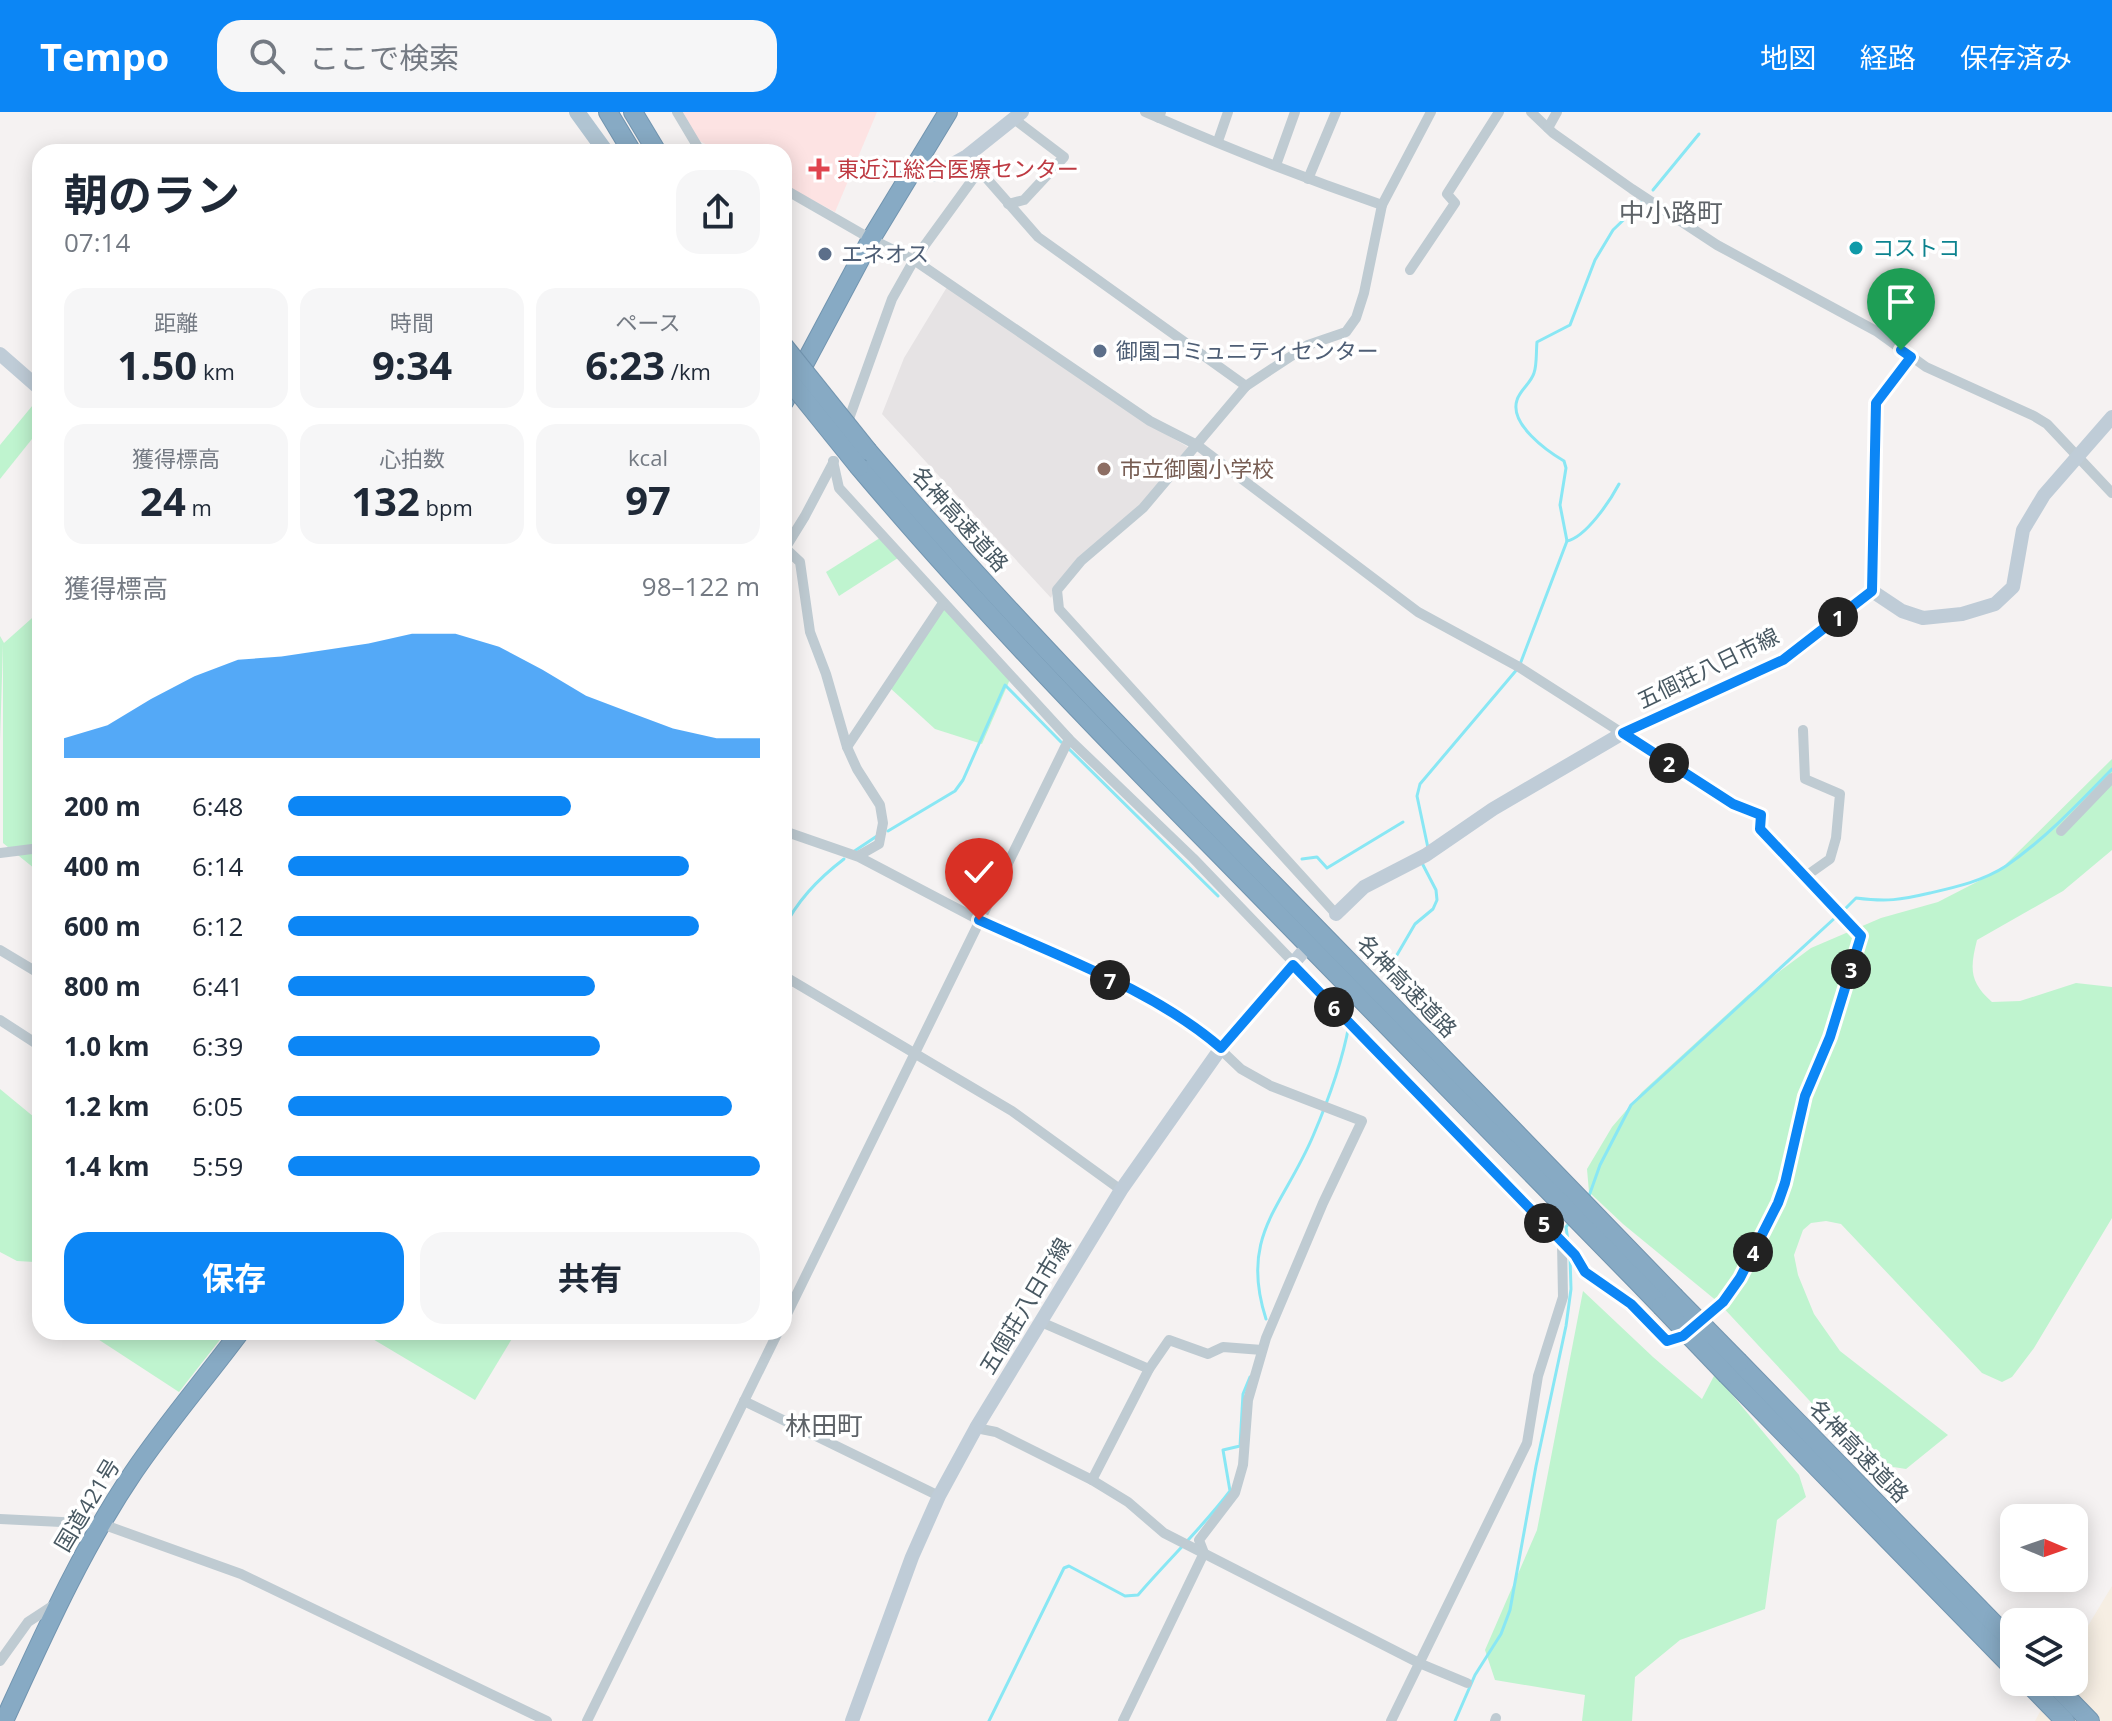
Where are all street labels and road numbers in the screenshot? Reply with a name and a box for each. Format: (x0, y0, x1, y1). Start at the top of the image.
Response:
street label: 名神高速道路 (905, 459, 1016, 577)
street label: 五個荘八日市線 (1632, 620, 1783, 714)
street label: 名神高速道路 (1351, 927, 1464, 1043)
street label: 五個荘八日市線 (972, 1232, 1077, 1379)
street label: 名神高速道路 (1803, 1392, 1916, 1508)
street label: 国道421号 (47, 1452, 126, 1557)

